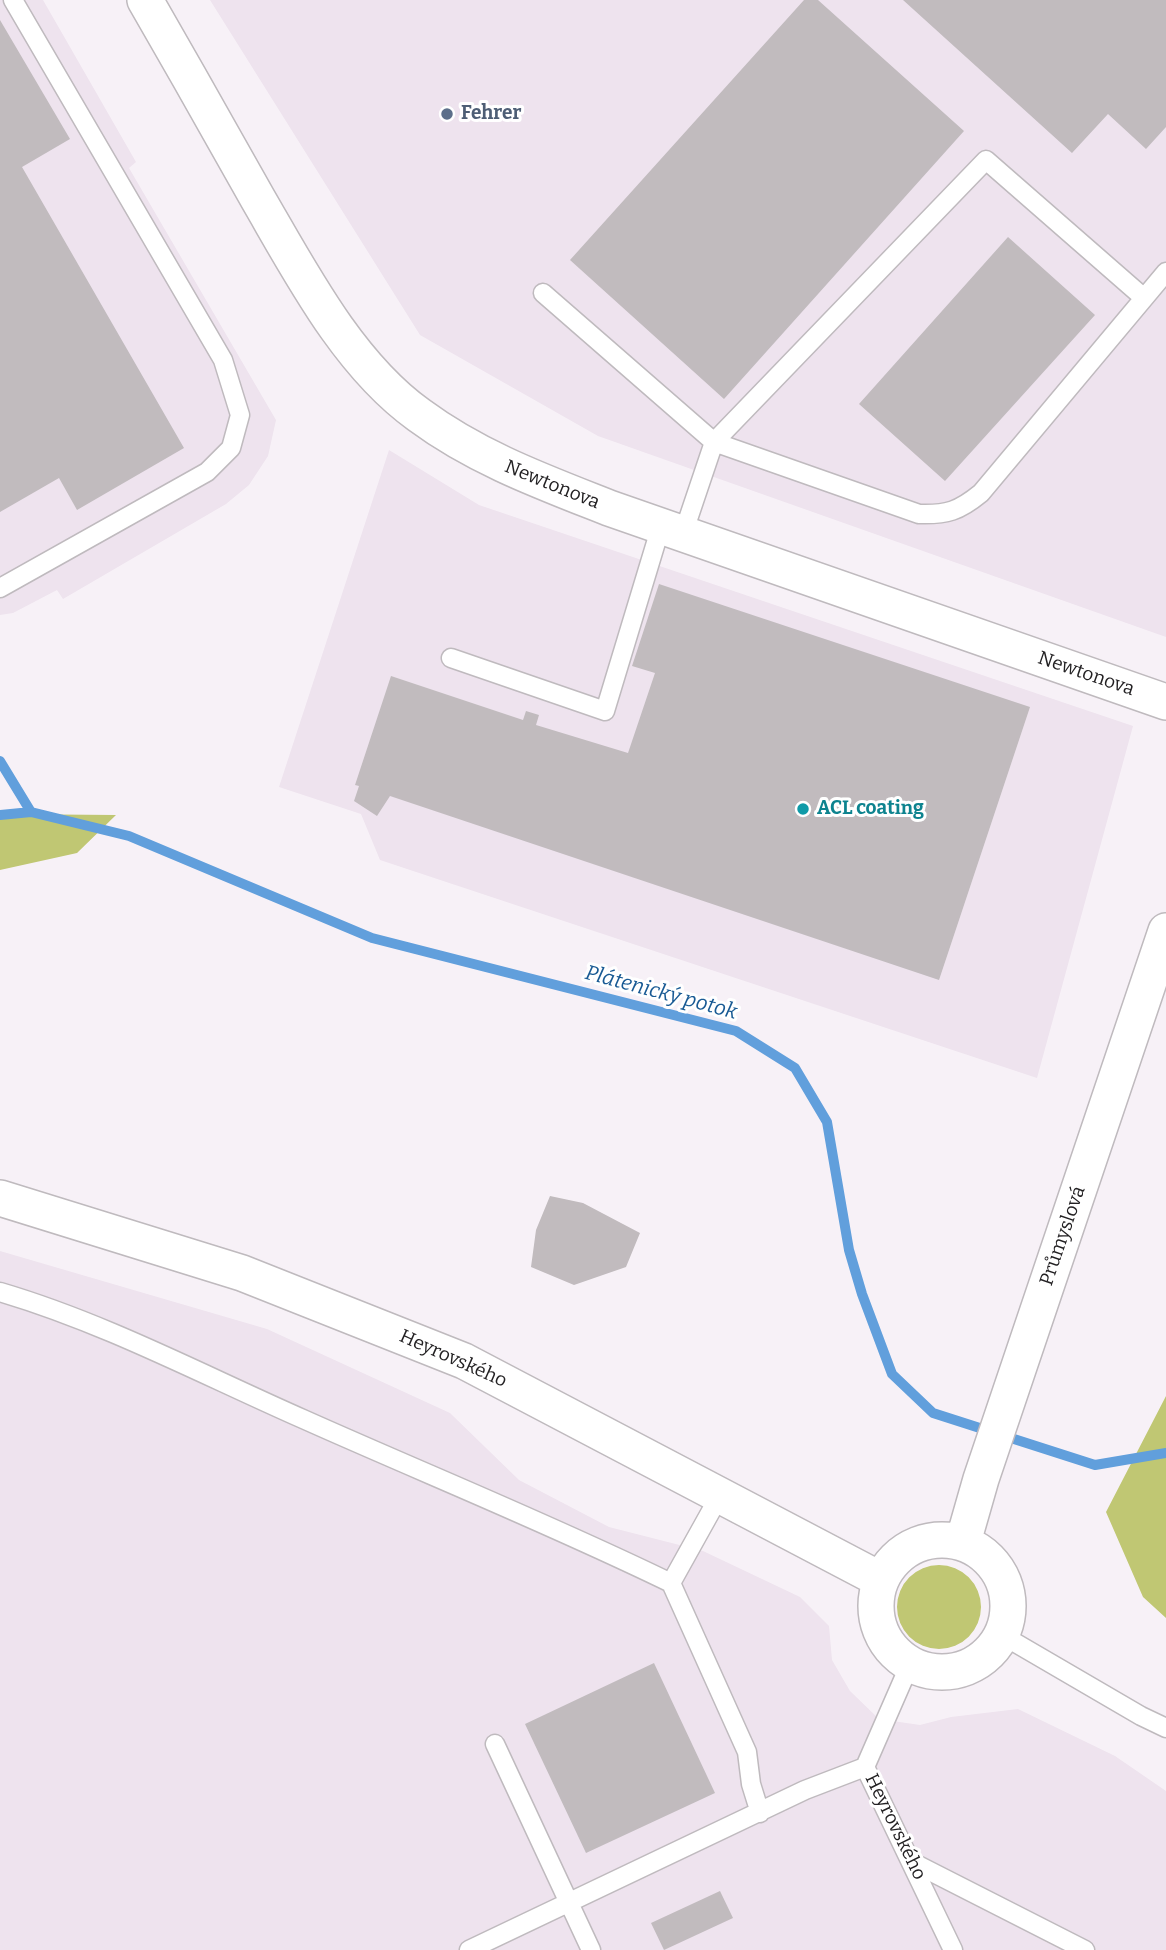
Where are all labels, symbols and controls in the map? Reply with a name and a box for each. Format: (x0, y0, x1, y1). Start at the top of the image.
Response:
place label: Fehrer (461, 103, 521, 125)
marker: Fehrer (439, 106, 455, 122)
street label: Newtonova (501, 456, 603, 514)
street label: Newtonova (1035, 647, 1137, 701)
place label: ACL coating (817, 798, 924, 820)
marker: ACL coating (795, 801, 811, 817)
water label: Plátenický potok (582, 961, 740, 1025)
street label: Průmyslová (1035, 1183, 1091, 1289)
street label: Heyrovského (396, 1325, 510, 1393)
street label: Heyrovského (860, 1770, 930, 1884)

